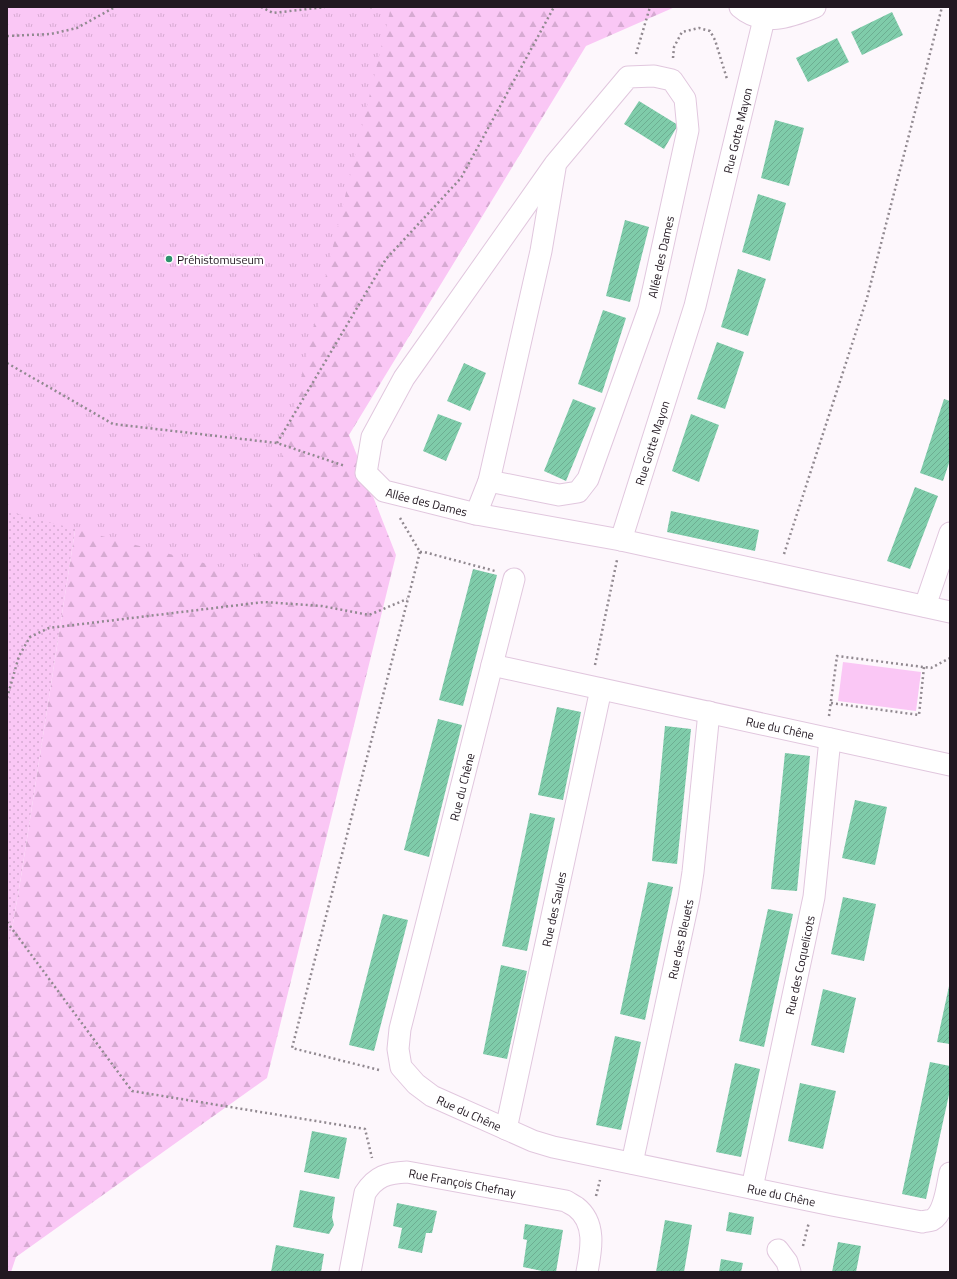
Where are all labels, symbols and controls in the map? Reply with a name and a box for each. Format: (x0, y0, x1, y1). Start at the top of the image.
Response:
street label: Rue Gotte Mayon (718, 86, 757, 175)
street label: Allée des Dames (642, 214, 679, 300)
place label: Préhistomuseum (177, 250, 264, 269)
marker: Préhistomuseum (164, 254, 174, 264)
street label: Rue Gotte Mayon (629, 398, 674, 487)
street label: Allée des Dames (384, 482, 470, 521)
street label: Rue du Chêne (744, 712, 816, 744)
street label: Rue du Chêne (444, 751, 480, 823)
street label: Rue des Saules (536, 869, 571, 948)
street label: Rue des Bleuets (662, 897, 698, 981)
street label: Rue des Coquelicots (780, 913, 819, 1017)
street label: Rue du Chêne (434, 1090, 505, 1135)
street label: Rue François Chefnay (407, 1163, 518, 1201)
street label: Rue du Chêne (746, 1178, 817, 1211)

